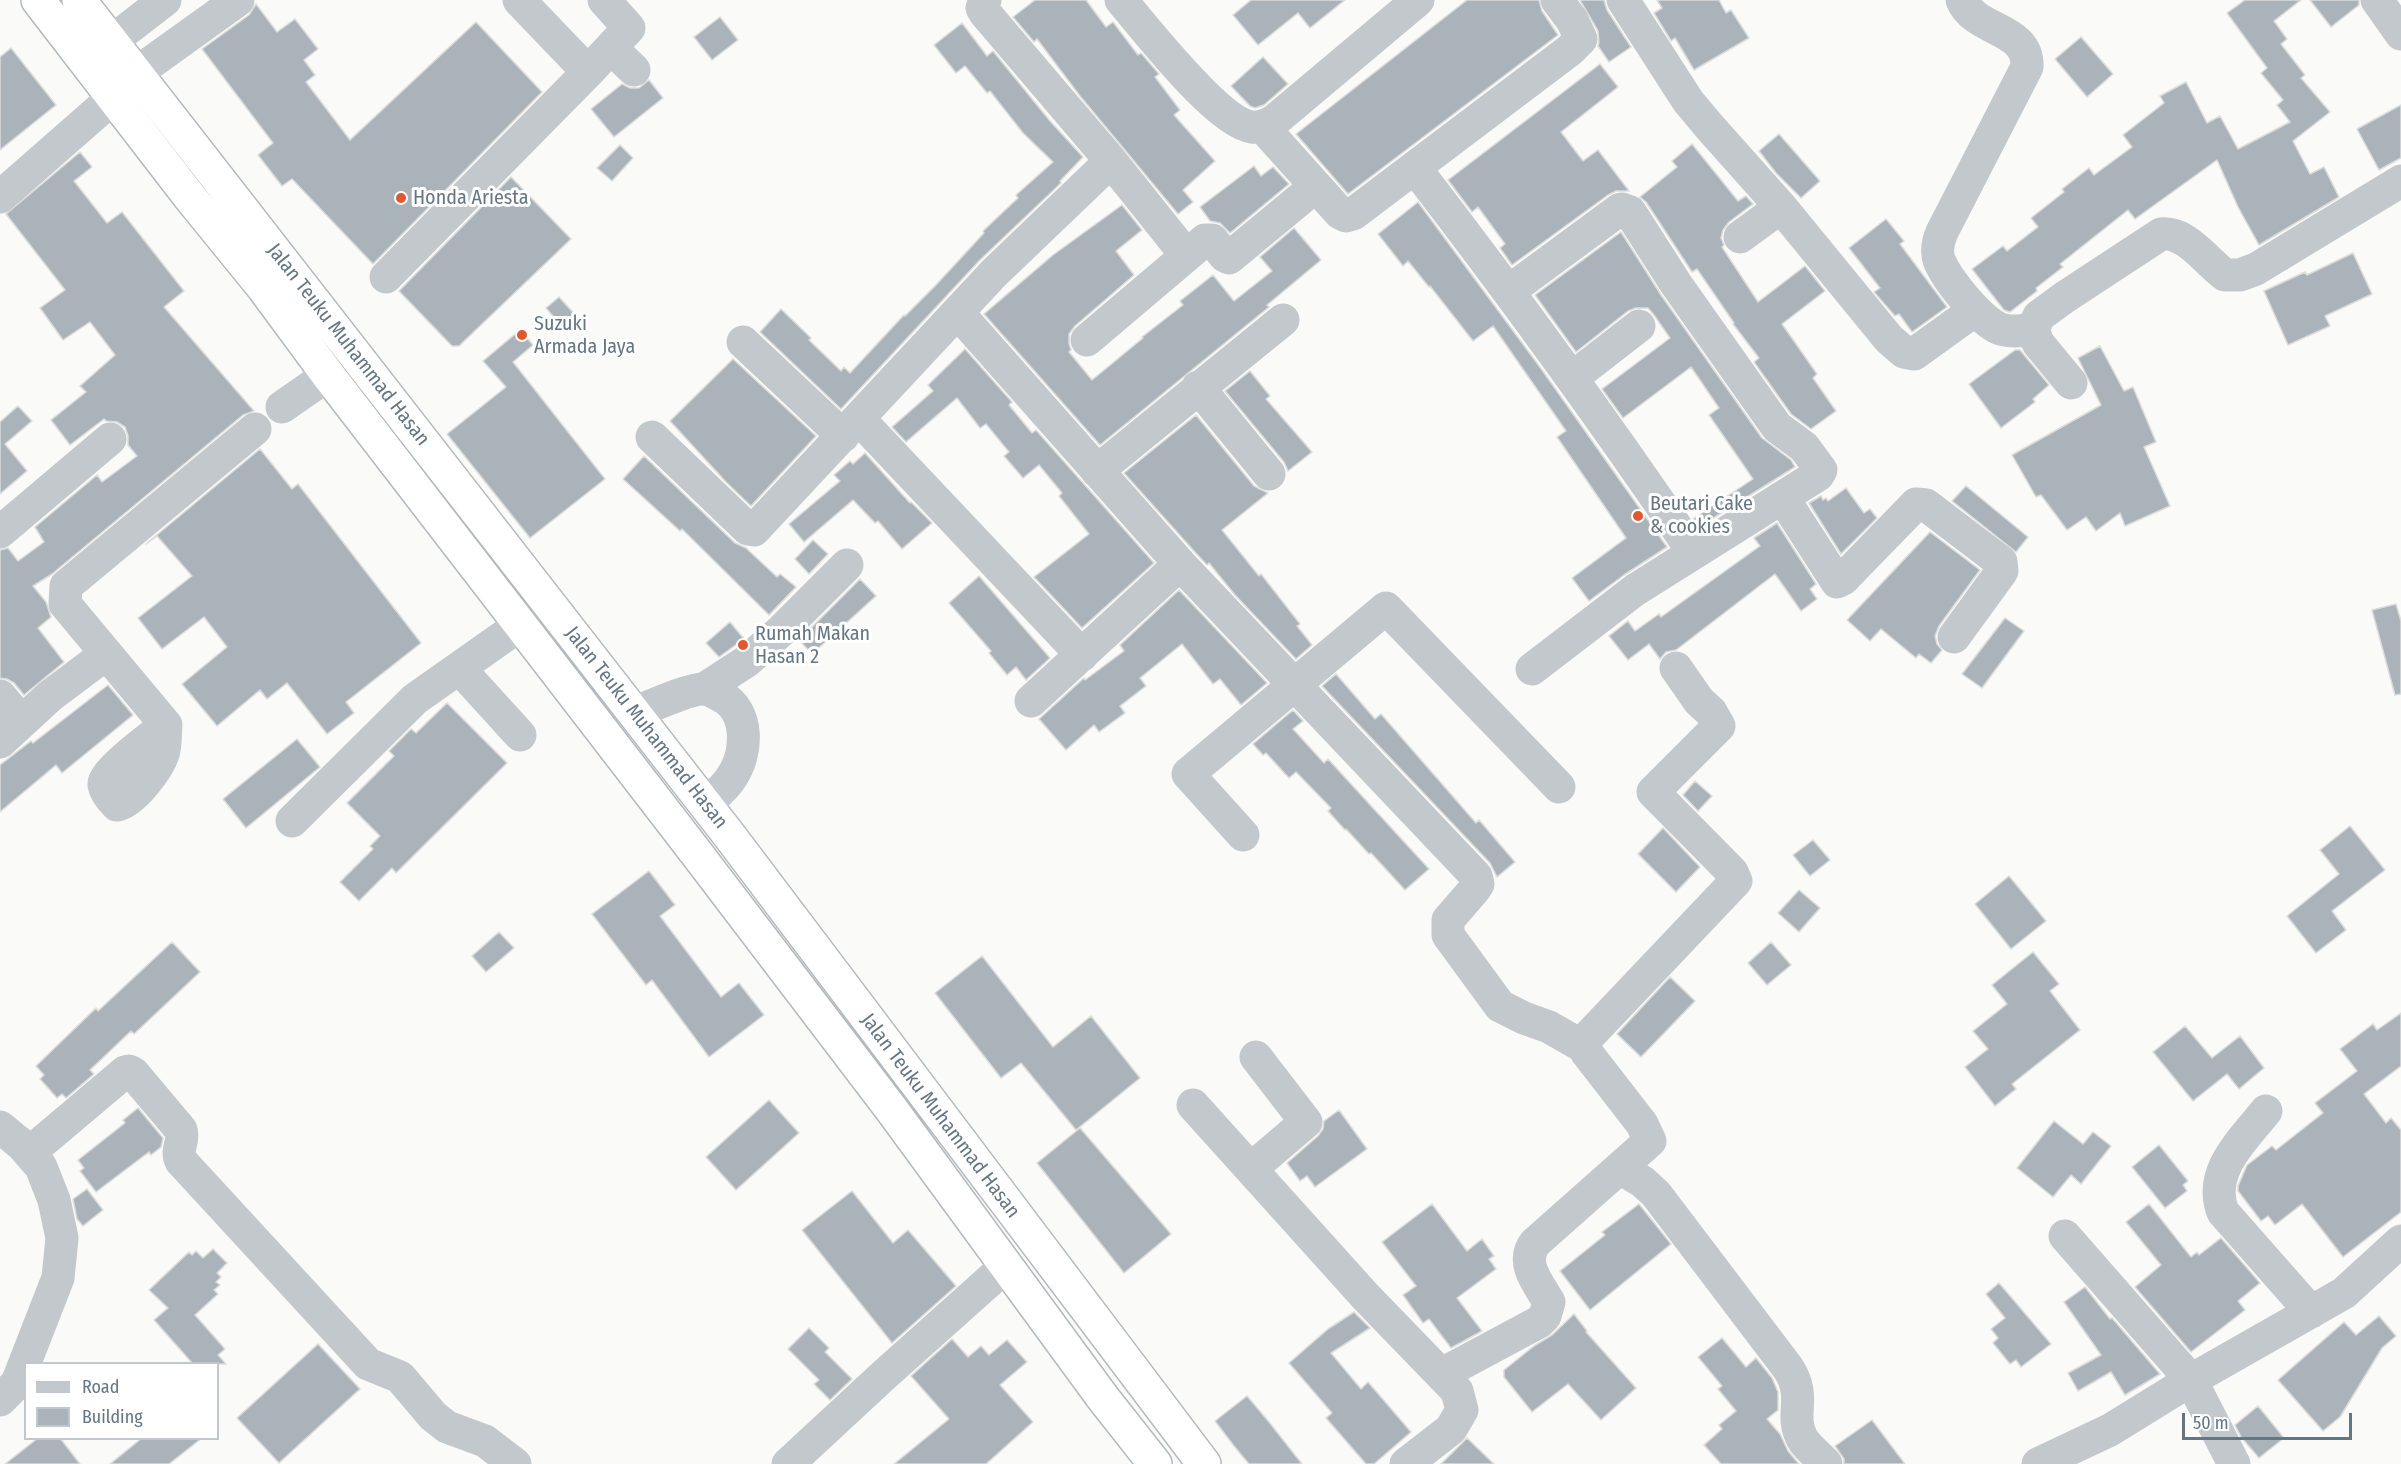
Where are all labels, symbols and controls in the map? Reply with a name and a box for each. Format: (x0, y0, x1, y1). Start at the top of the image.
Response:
place label: Honda Ariesta (413, 186, 529, 210)
marker: Honda Ariesta (394, 191, 408, 205)
street label: Jalan Teuku Muhammad Hasan (262, 239, 434, 451)
place label: Suzuki Armada Jaya (534, 312, 635, 359)
marker: Suzuki Armada Jaya (515, 328, 529, 342)
place label: Beutari Cake & cookies (1650, 492, 1753, 539)
marker: Beutari Cake & cookies (1631, 509, 1645, 523)
street label: Jalan Teuku Muhammad Hasan (560, 622, 732, 834)
place label: Rumah Makan Hasan 2 (755, 622, 870, 669)
marker: Rumah Makan Hasan 2 (736, 638, 750, 652)
street label: Jalan Teuku Muhammad Hasan (855, 1009, 1025, 1223)
legend (24, 1362, 219, 1440)
text: Road (82, 1376, 119, 1398)
scale bar (2185, 1401, 2354, 1439)
text: Building (82, 1406, 143, 1428)
text: 50 m (2193, 1412, 2229, 1434)

